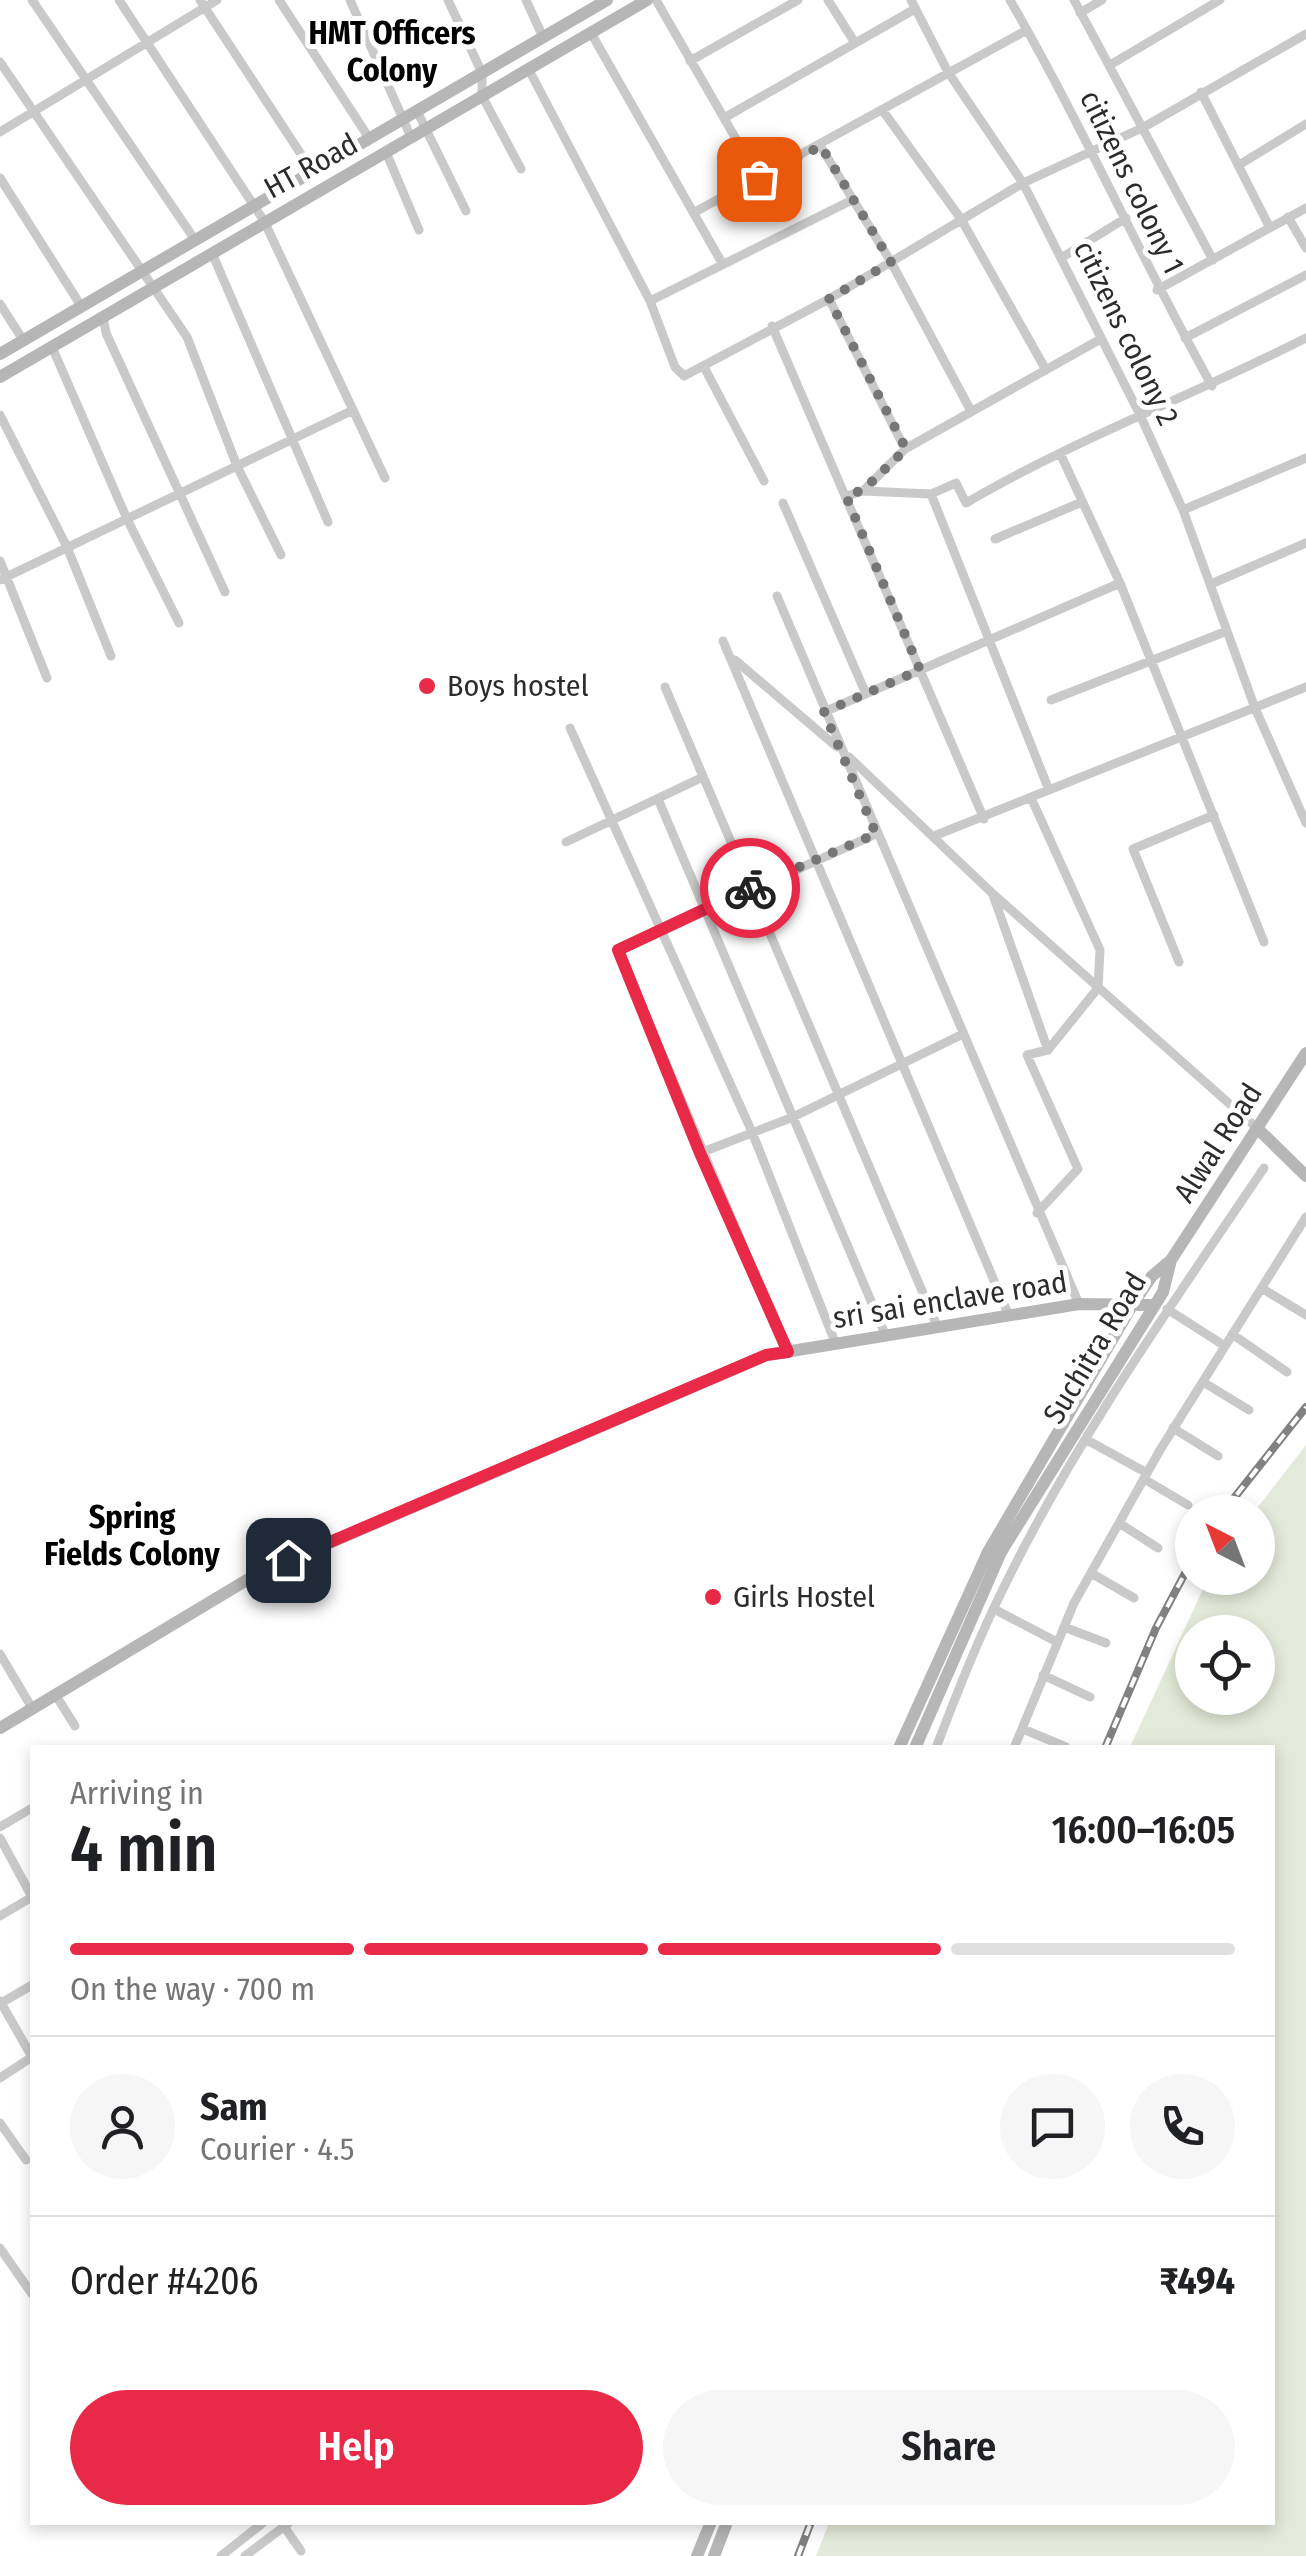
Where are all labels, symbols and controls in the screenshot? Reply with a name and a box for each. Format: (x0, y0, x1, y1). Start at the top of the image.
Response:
district label: HMT Officers Colony (308, 14, 476, 89)
street label: citizens colony 1 (1072, 85, 1192, 279)
street label: HT Road (258, 126, 364, 206)
pin (717, 137, 802, 222)
icon: bag (732, 152, 787, 207)
street label: citizens colony 2 (1066, 235, 1186, 431)
place label: Boys hostel (447, 668, 589, 704)
marker: Boys hostel (416, 675, 438, 697)
courier (700, 838, 800, 938)
icon: bike (723, 861, 778, 916)
street label: Alwal Road (1166, 1077, 1270, 1209)
street label: sri sai enclave road (830, 1264, 1070, 1336)
street label: Suchitra Road (1036, 1266, 1154, 1430)
north arrow (1175, 1495, 1275, 1595)
map controls (1175, 1495, 1275, 1715)
district label: Spring Fields Colony (44, 1498, 220, 1573)
pin (246, 1518, 331, 1603)
icon: home (261, 1533, 316, 1588)
place label: Girls Hostel (733, 1579, 875, 1615)
marker: Girls Hostel (702, 1586, 724, 1608)
button: locate (1175, 1615, 1275, 1715)
text: Arriving in (70, 1774, 204, 1812)
text: 16:00–16:05 (1052, 1807, 1235, 1853)
text: 4 min (70, 1810, 218, 1888)
text: On the way · 700 m (70, 1970, 315, 2008)
button: person (70, 2074, 175, 2179)
button: chat (1000, 2074, 1105, 2179)
button: phone (1130, 2074, 1235, 2179)
text: Sam (200, 2084, 268, 2130)
text: Courier · 4.5 (200, 2130, 355, 2168)
text: Order #4206 (70, 2258, 259, 2304)
text: ₹494 (1159, 2258, 1235, 2304)
button: Help (70, 2390, 643, 2505)
button: Share (663, 2390, 1235, 2505)

